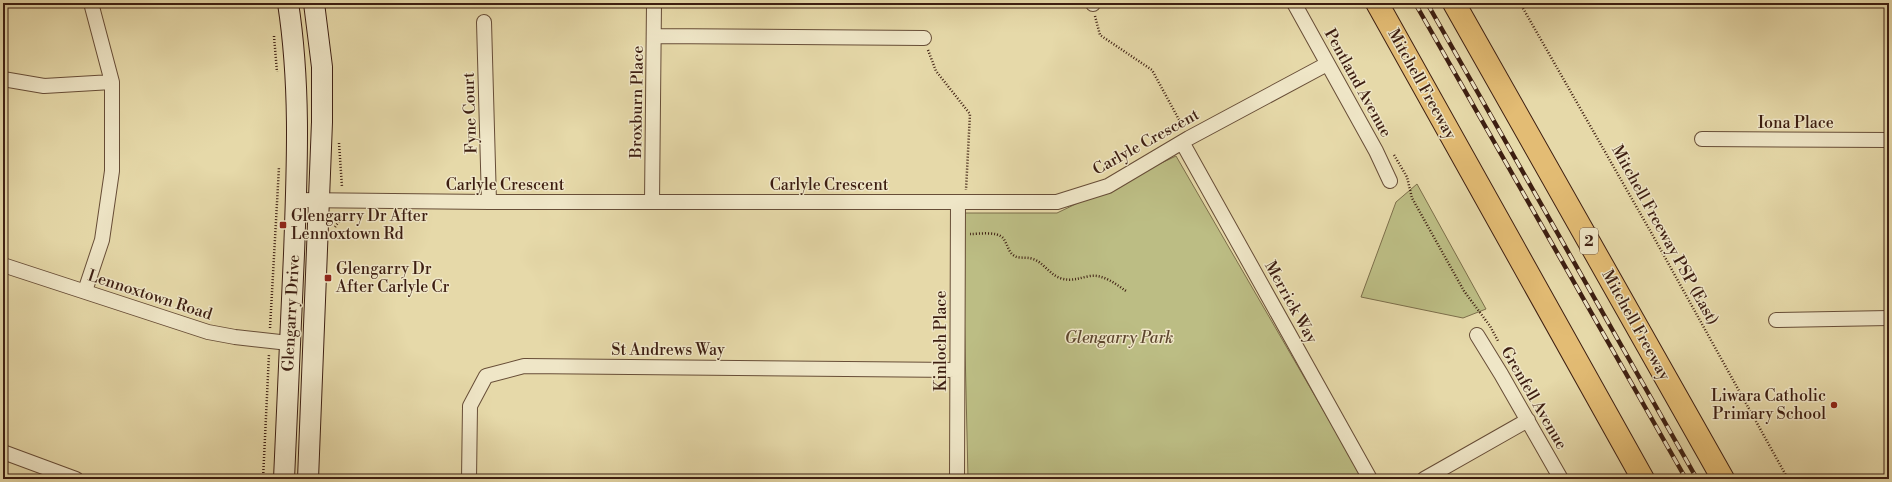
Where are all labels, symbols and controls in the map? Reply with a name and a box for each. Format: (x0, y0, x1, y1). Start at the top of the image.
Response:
street label: Pentland Avenue (1320, 25, 1396, 141)
street label: Mitchell Freeway (1383, 25, 1461, 143)
street label: Broxburn Place (626, 45, 648, 160)
street label: Fyne Court (459, 72, 481, 154)
street label: Carlyle Crescent (1089, 104, 1203, 180)
street label: Iona Place (1758, 113, 1834, 133)
street label: Mitchell Freeway PSP (East) (1607, 142, 1723, 328)
street label: Carlyle Crescent (446, 175, 565, 195)
street label: Carlyle Crescent (770, 175, 889, 195)
place label: Glengarry Dr After Lennoxtown Rd (291, 206, 428, 244)
marker: Glengarry Dr After Lennoxtown Rd (278, 220, 288, 230)
road number: 2 (1580, 228, 1598, 254)
street label: Glengarry Drive (278, 254, 304, 372)
street label: Merrick Way (1260, 257, 1322, 347)
place label: Glengarry Dr After Carlyle Cr (335, 259, 450, 297)
street label: Lennoxtown Road (85, 265, 215, 325)
street label: Mitchell Freeway (1598, 266, 1674, 384)
marker: Glengarry Dr After Carlyle Cr (323, 273, 333, 283)
street label: Kinloch Place (931, 291, 951, 391)
park label: Glengarry Park (1065, 328, 1173, 348)
street label: St Andrews Way (611, 340, 725, 360)
street label: Grenfell Avenue (1497, 343, 1571, 453)
place label: Liwara Catholic Primary School (1711, 386, 1826, 424)
marker: Liwara Catholic Primary School (1829, 400, 1839, 410)

